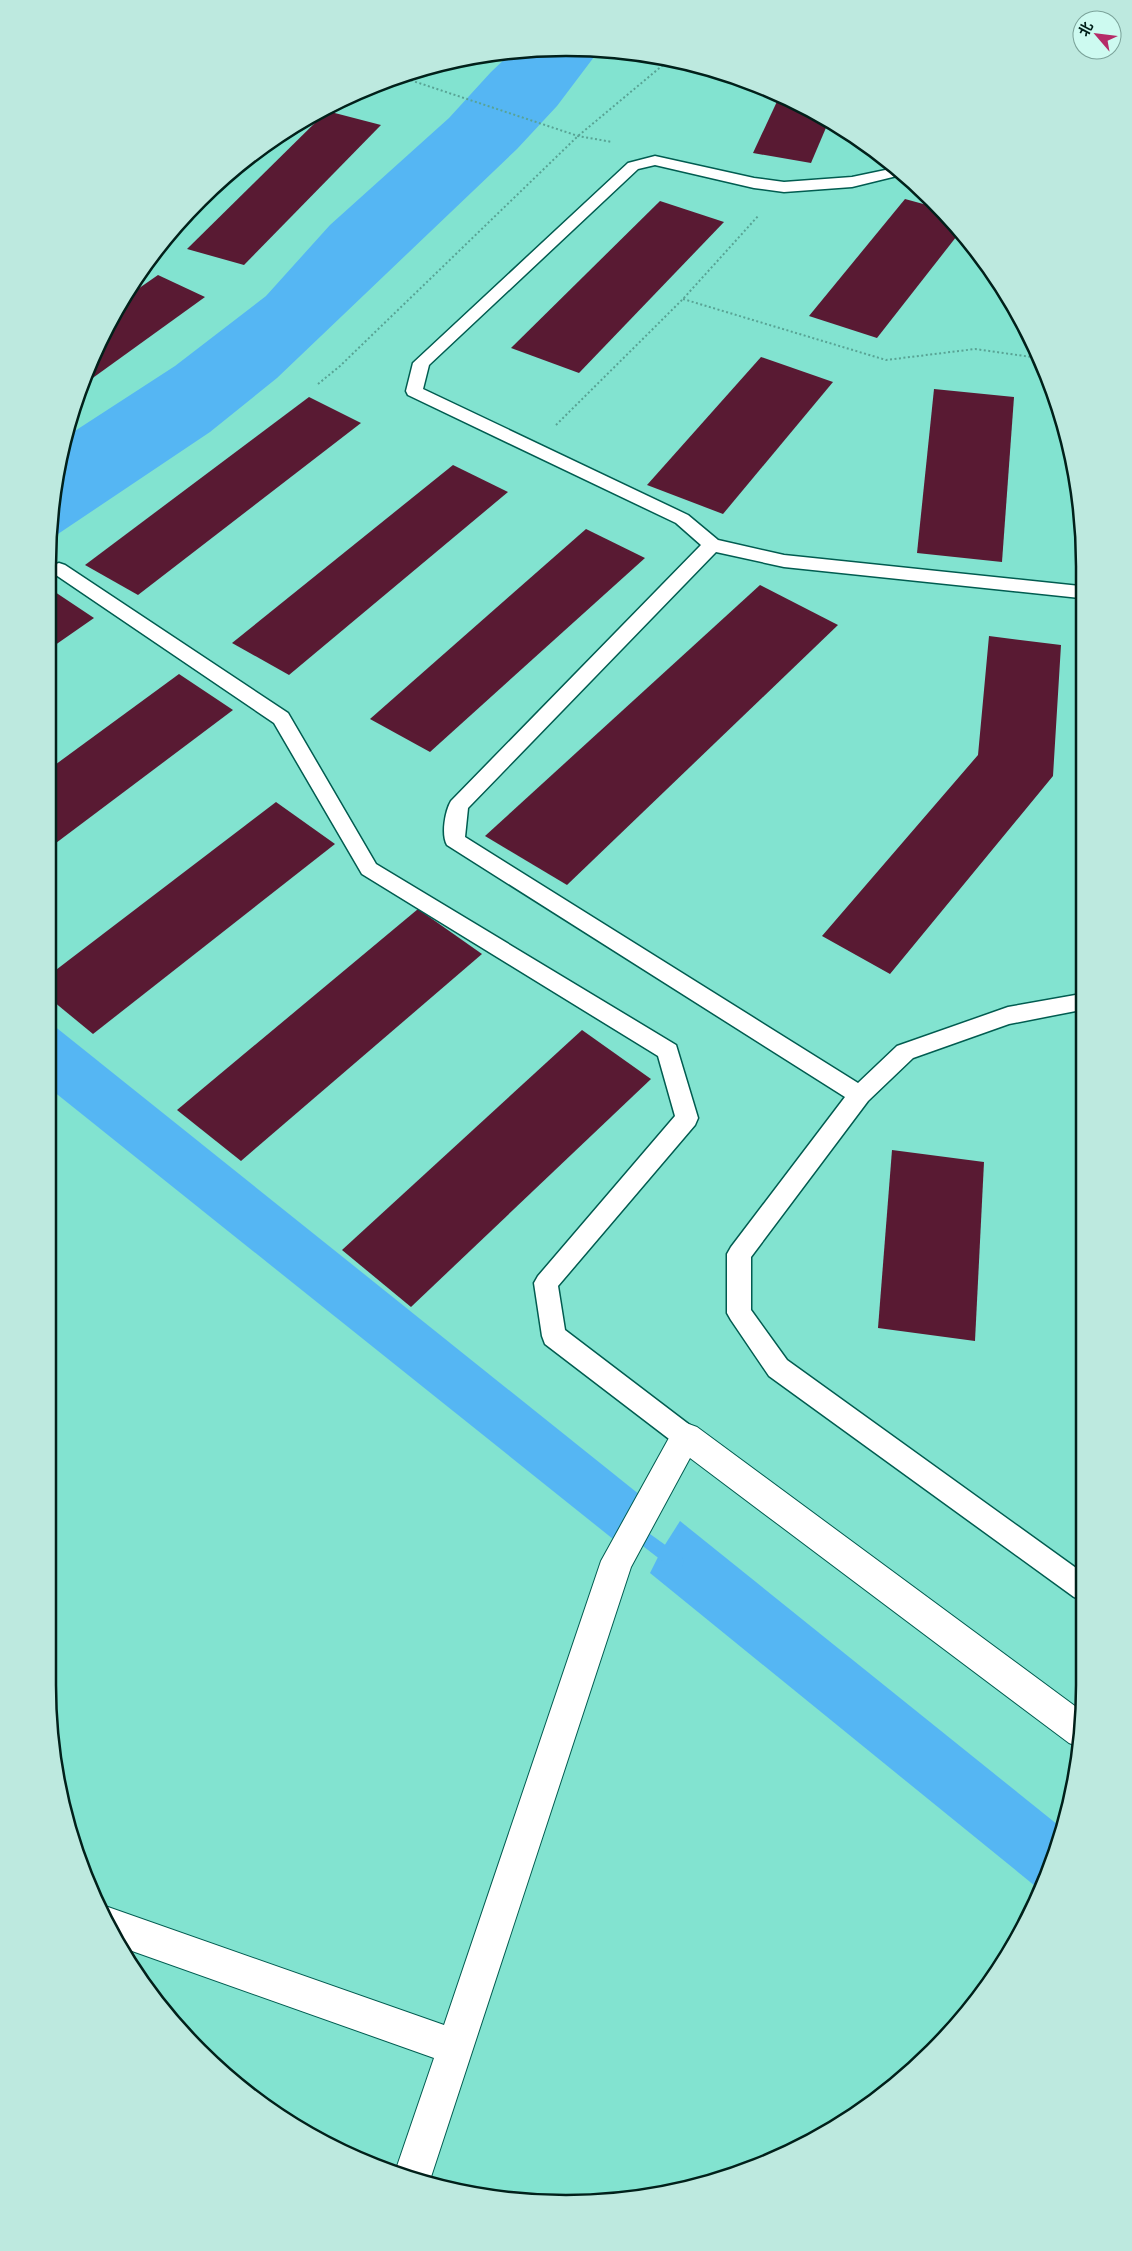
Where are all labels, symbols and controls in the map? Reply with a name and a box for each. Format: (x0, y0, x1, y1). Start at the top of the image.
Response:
north arrow (1072, 10, 1122, 60)
text: 北 (1074, 18, 1097, 39)

